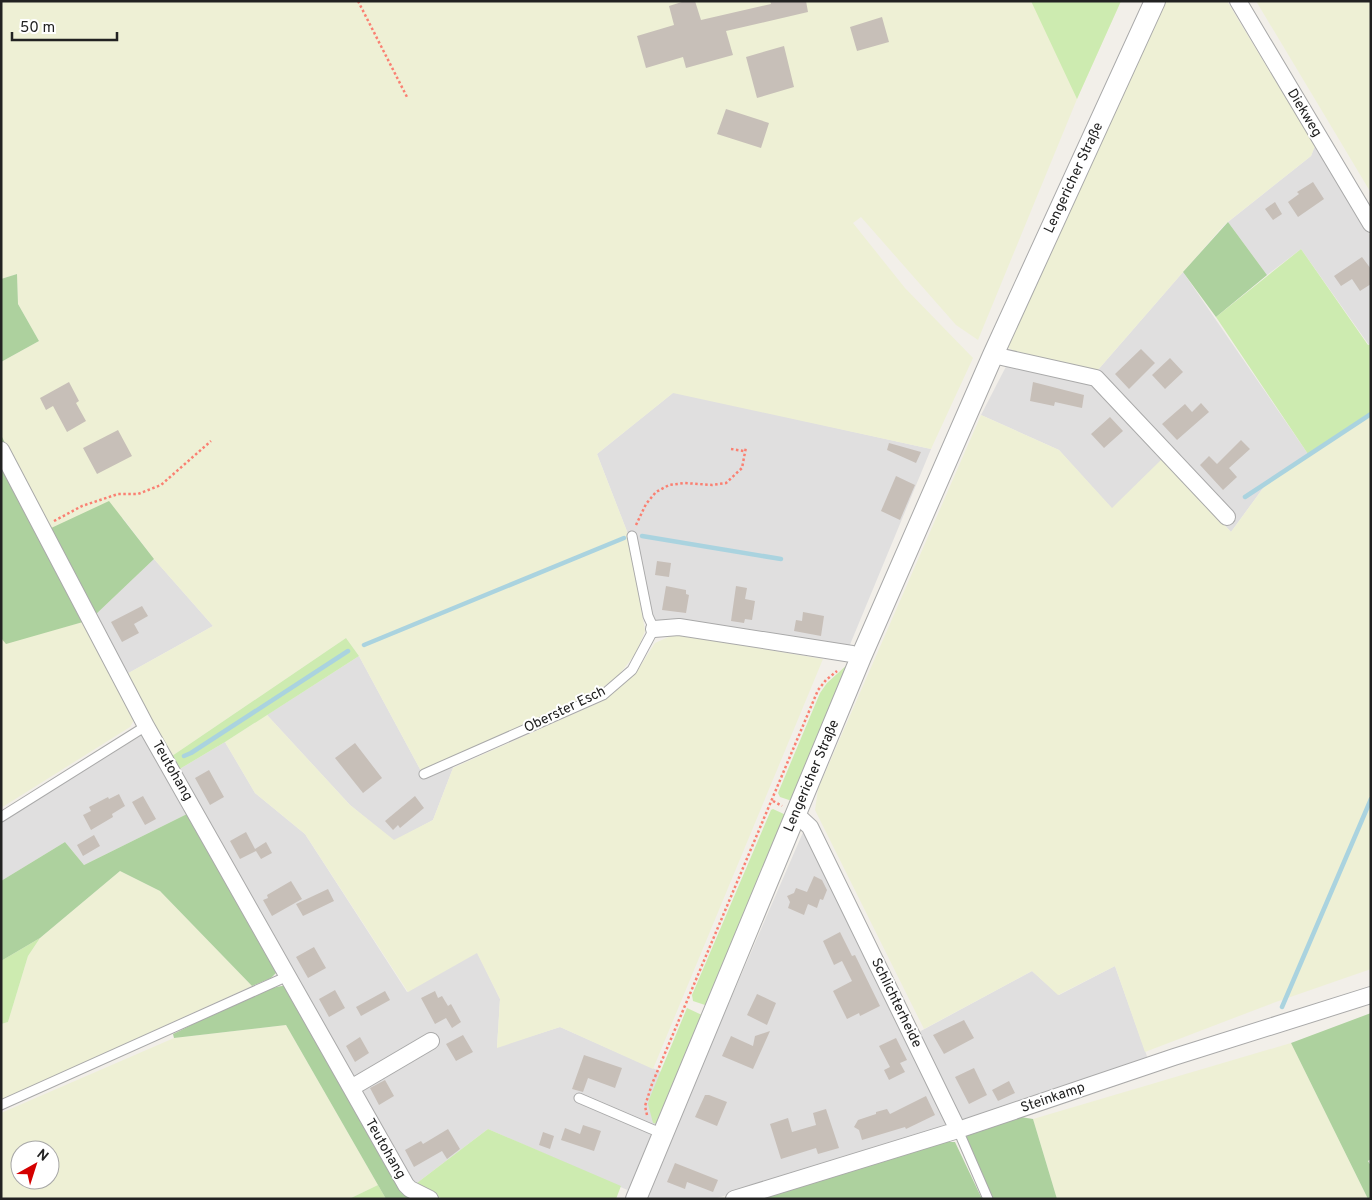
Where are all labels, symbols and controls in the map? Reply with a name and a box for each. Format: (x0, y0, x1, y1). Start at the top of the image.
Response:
scale bar (12, 10, 118, 42)
text: 50 m (20, 19, 55, 38)
street label: Diekweg (1283, 86, 1325, 140)
street label: Lengericher Straße (1041, 120, 1107, 236)
street label: Oberster Esch (521, 683, 609, 737)
street label: Lengericher Straße (781, 717, 843, 835)
street label: Teutohang (148, 738, 196, 804)
street label: Schlichterheide (867, 955, 925, 1051)
street label: Steinkamp (1019, 1079, 1088, 1117)
street label: Teutohang (361, 1116, 409, 1182)
north arrow (10, 1140, 60, 1190)
text: N (33, 1146, 51, 1166)

